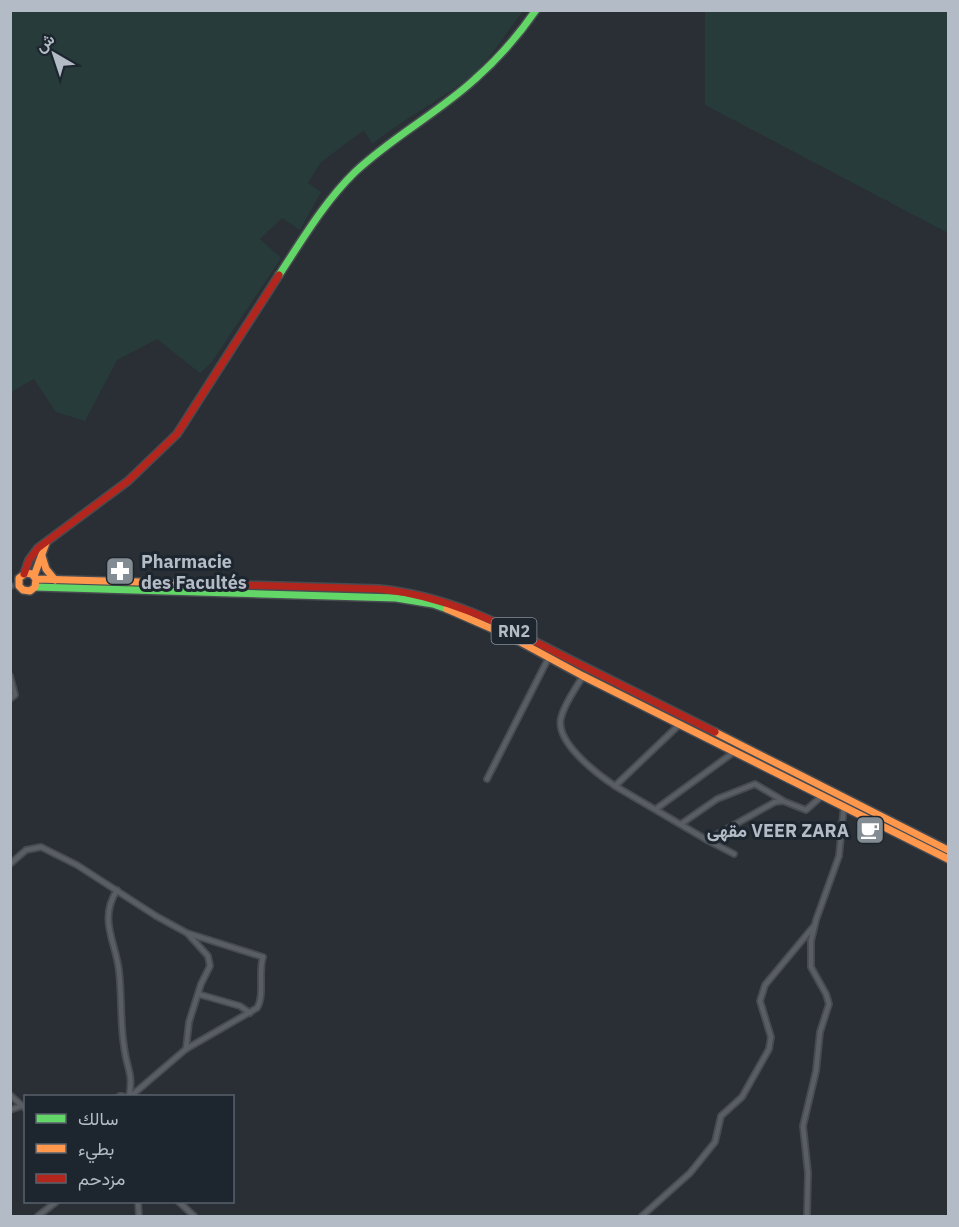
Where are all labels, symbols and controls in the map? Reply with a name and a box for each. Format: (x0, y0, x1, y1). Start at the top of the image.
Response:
north arrow (24, 24, 84, 84)
text: ش (31, 29, 58, 56)
place label: Pharmacie des Facultés (141, 550, 247, 594)
pharmacy icon: Pharmacie des Facultés (104, 555, 136, 587)
road number: RN2 (492, 618, 536, 644)
cafe icon: مقهى VEER ZARA (854, 814, 886, 846)
place label: مقهى VEER ZARA (707, 819, 849, 842)
legend (24, 1095, 234, 1203)
text: سالك (78, 1107, 118, 1130)
text: بطيء (78, 1137, 114, 1164)
text: مزدحم (78, 1167, 125, 1191)

